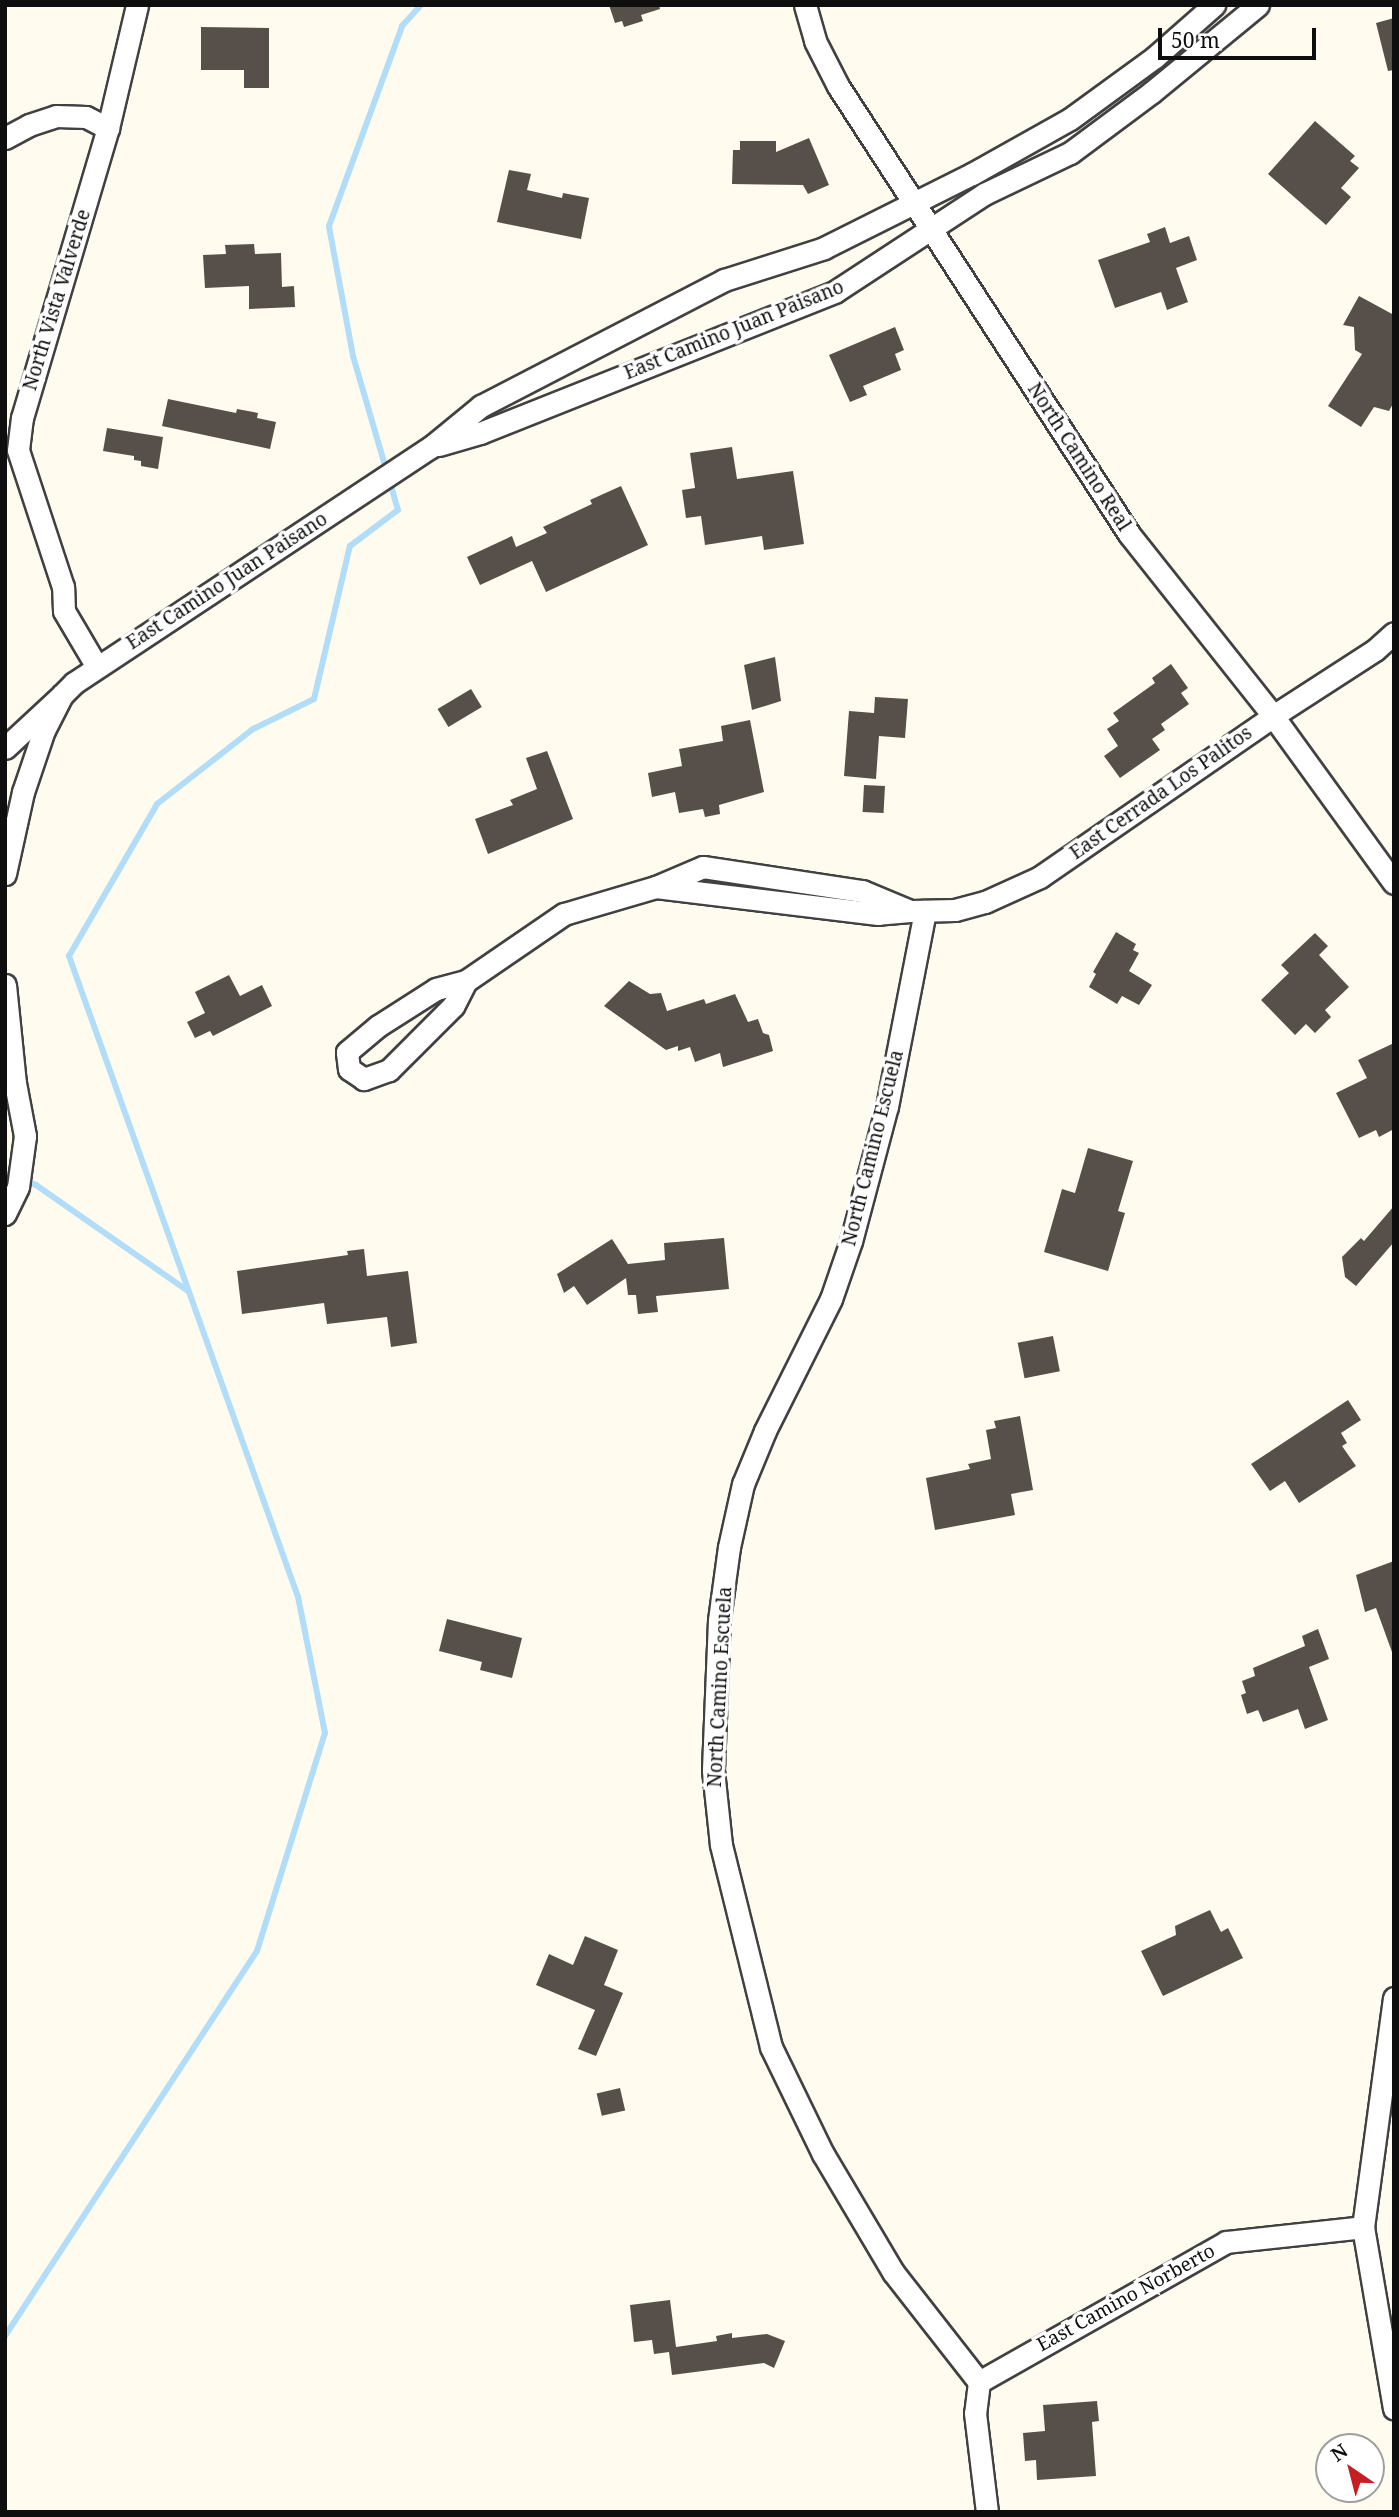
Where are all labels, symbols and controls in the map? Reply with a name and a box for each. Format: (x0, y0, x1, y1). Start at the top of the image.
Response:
scale bar (1161, 14, 1318, 58)
text: 50 m (1171, 26, 1220, 54)
street label: North Vista Valverde (19, 207, 95, 393)
street label: East Camino Juan Paisano (621, 275, 847, 385)
street label: North Camino Real (1023, 379, 1135, 535)
street label: East Camino Juan Paisano (122, 508, 332, 654)
street label: East Cerrada Los Palitos (1066, 721, 1256, 865)
street label: North Camino Escuela (838, 1048, 908, 1248)
street label: North Camino Escuela (703, 1586, 737, 1788)
street label: East Camino Norberto (1033, 2240, 1219, 2356)
north arrow (1315, 2433, 1385, 2503)
text: N (1326, 2437, 1353, 2467)

